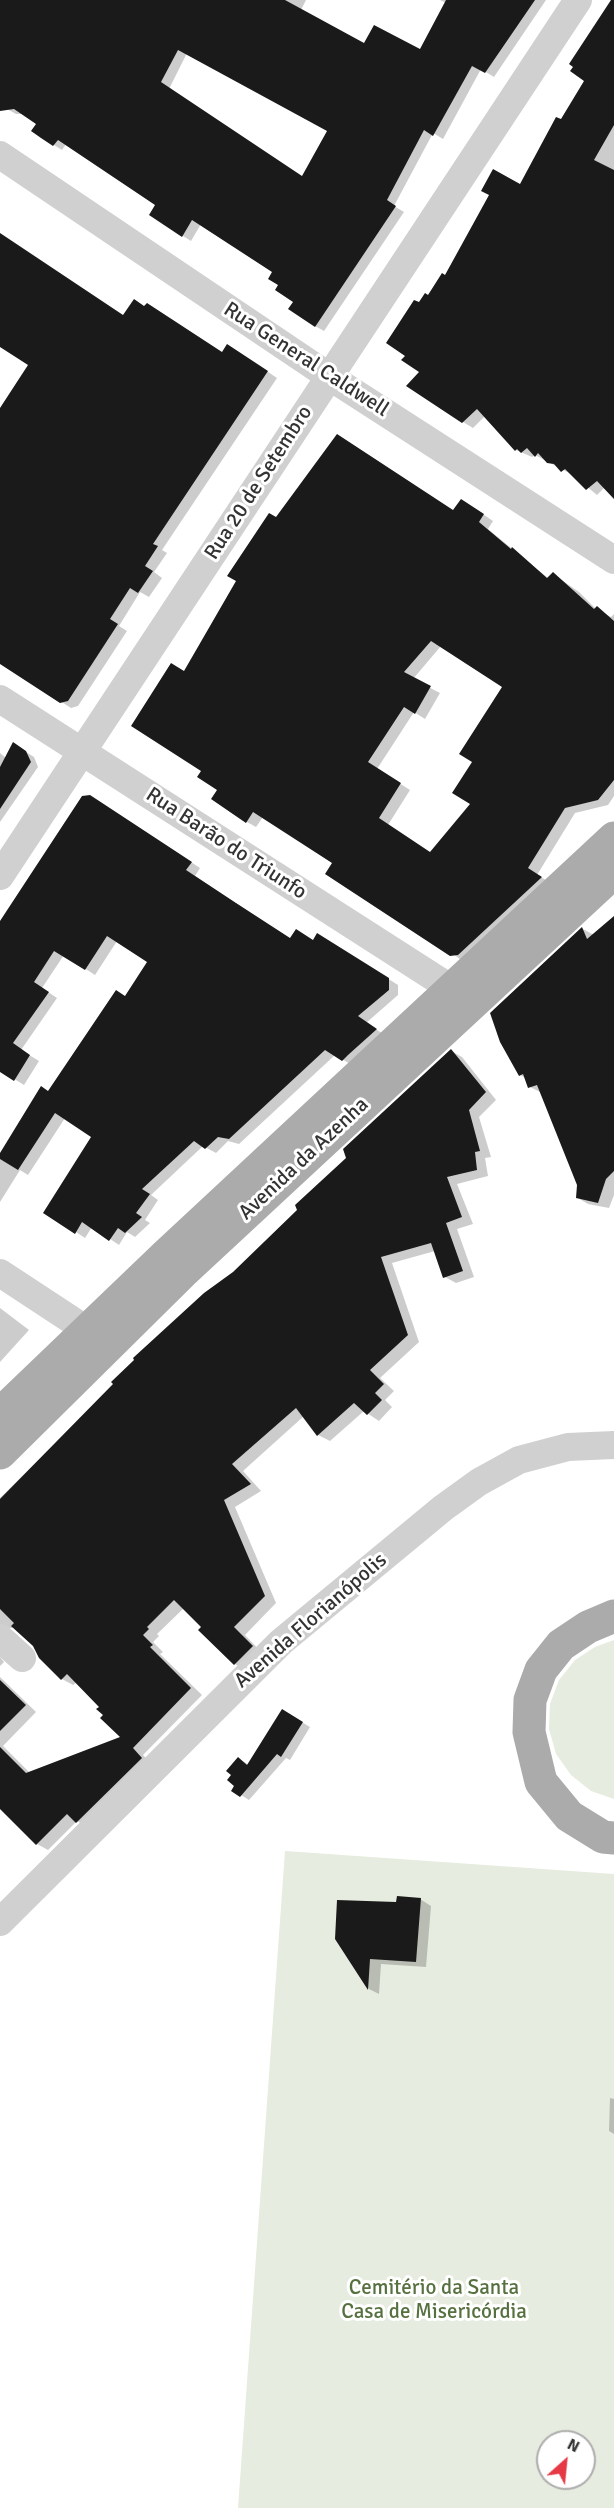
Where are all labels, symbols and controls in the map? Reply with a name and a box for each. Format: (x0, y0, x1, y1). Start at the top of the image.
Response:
street label: Rua General Caldwell (219, 297, 393, 423)
street label: Rua 20 de Setembro (200, 401, 318, 565)
street label: Rua Barão do Triunfo (141, 783, 311, 905)
street label: Avenida da Azenha (234, 1092, 374, 1226)
street label: Avenida Florianópolis (230, 1548, 392, 1694)
park label: Cemitério da Santa Casa de Misericórdia (341, 2275, 527, 2325)
north arrow (536, 2430, 596, 2490)
text: N (564, 2434, 583, 2457)

